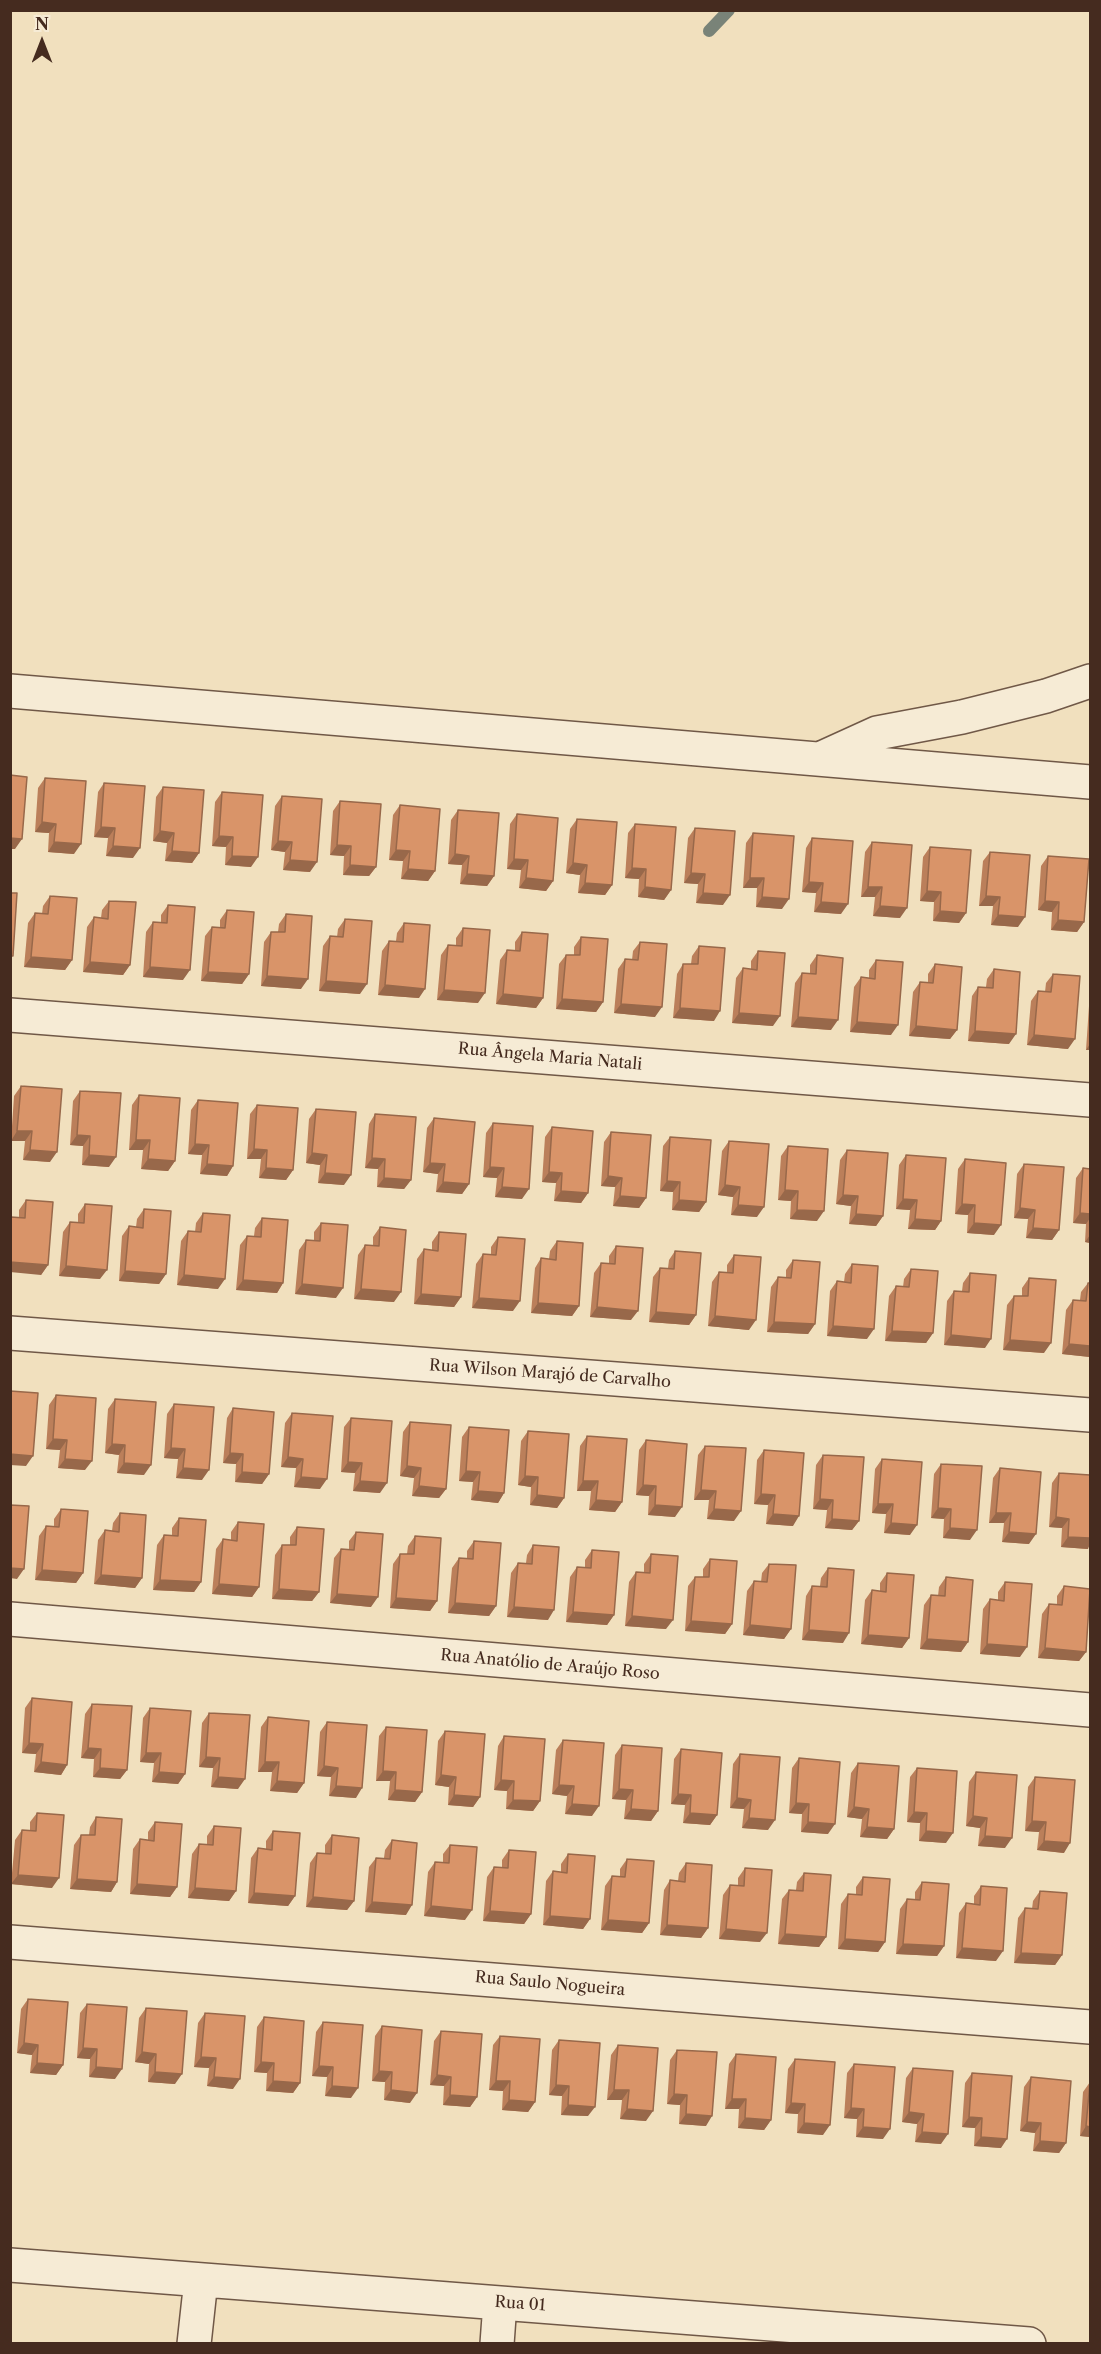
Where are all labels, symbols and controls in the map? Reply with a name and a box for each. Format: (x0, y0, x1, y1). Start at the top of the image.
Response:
north arrow (12, 12, 72, 72)
text: N (35, 14, 49, 34)
street label: Rua Ângela Maria Natali (457, 1039, 643, 1075)
street label: Rua Wilson Marajó de Carvalho (428, 1356, 672, 1392)
street label: Rua Anatólio de Araújo Roso (440, 1646, 660, 1684)
street label: Rua Saulo Nogueira (474, 1968, 626, 2000)
street label: Rua 01 (494, 2293, 546, 2315)

